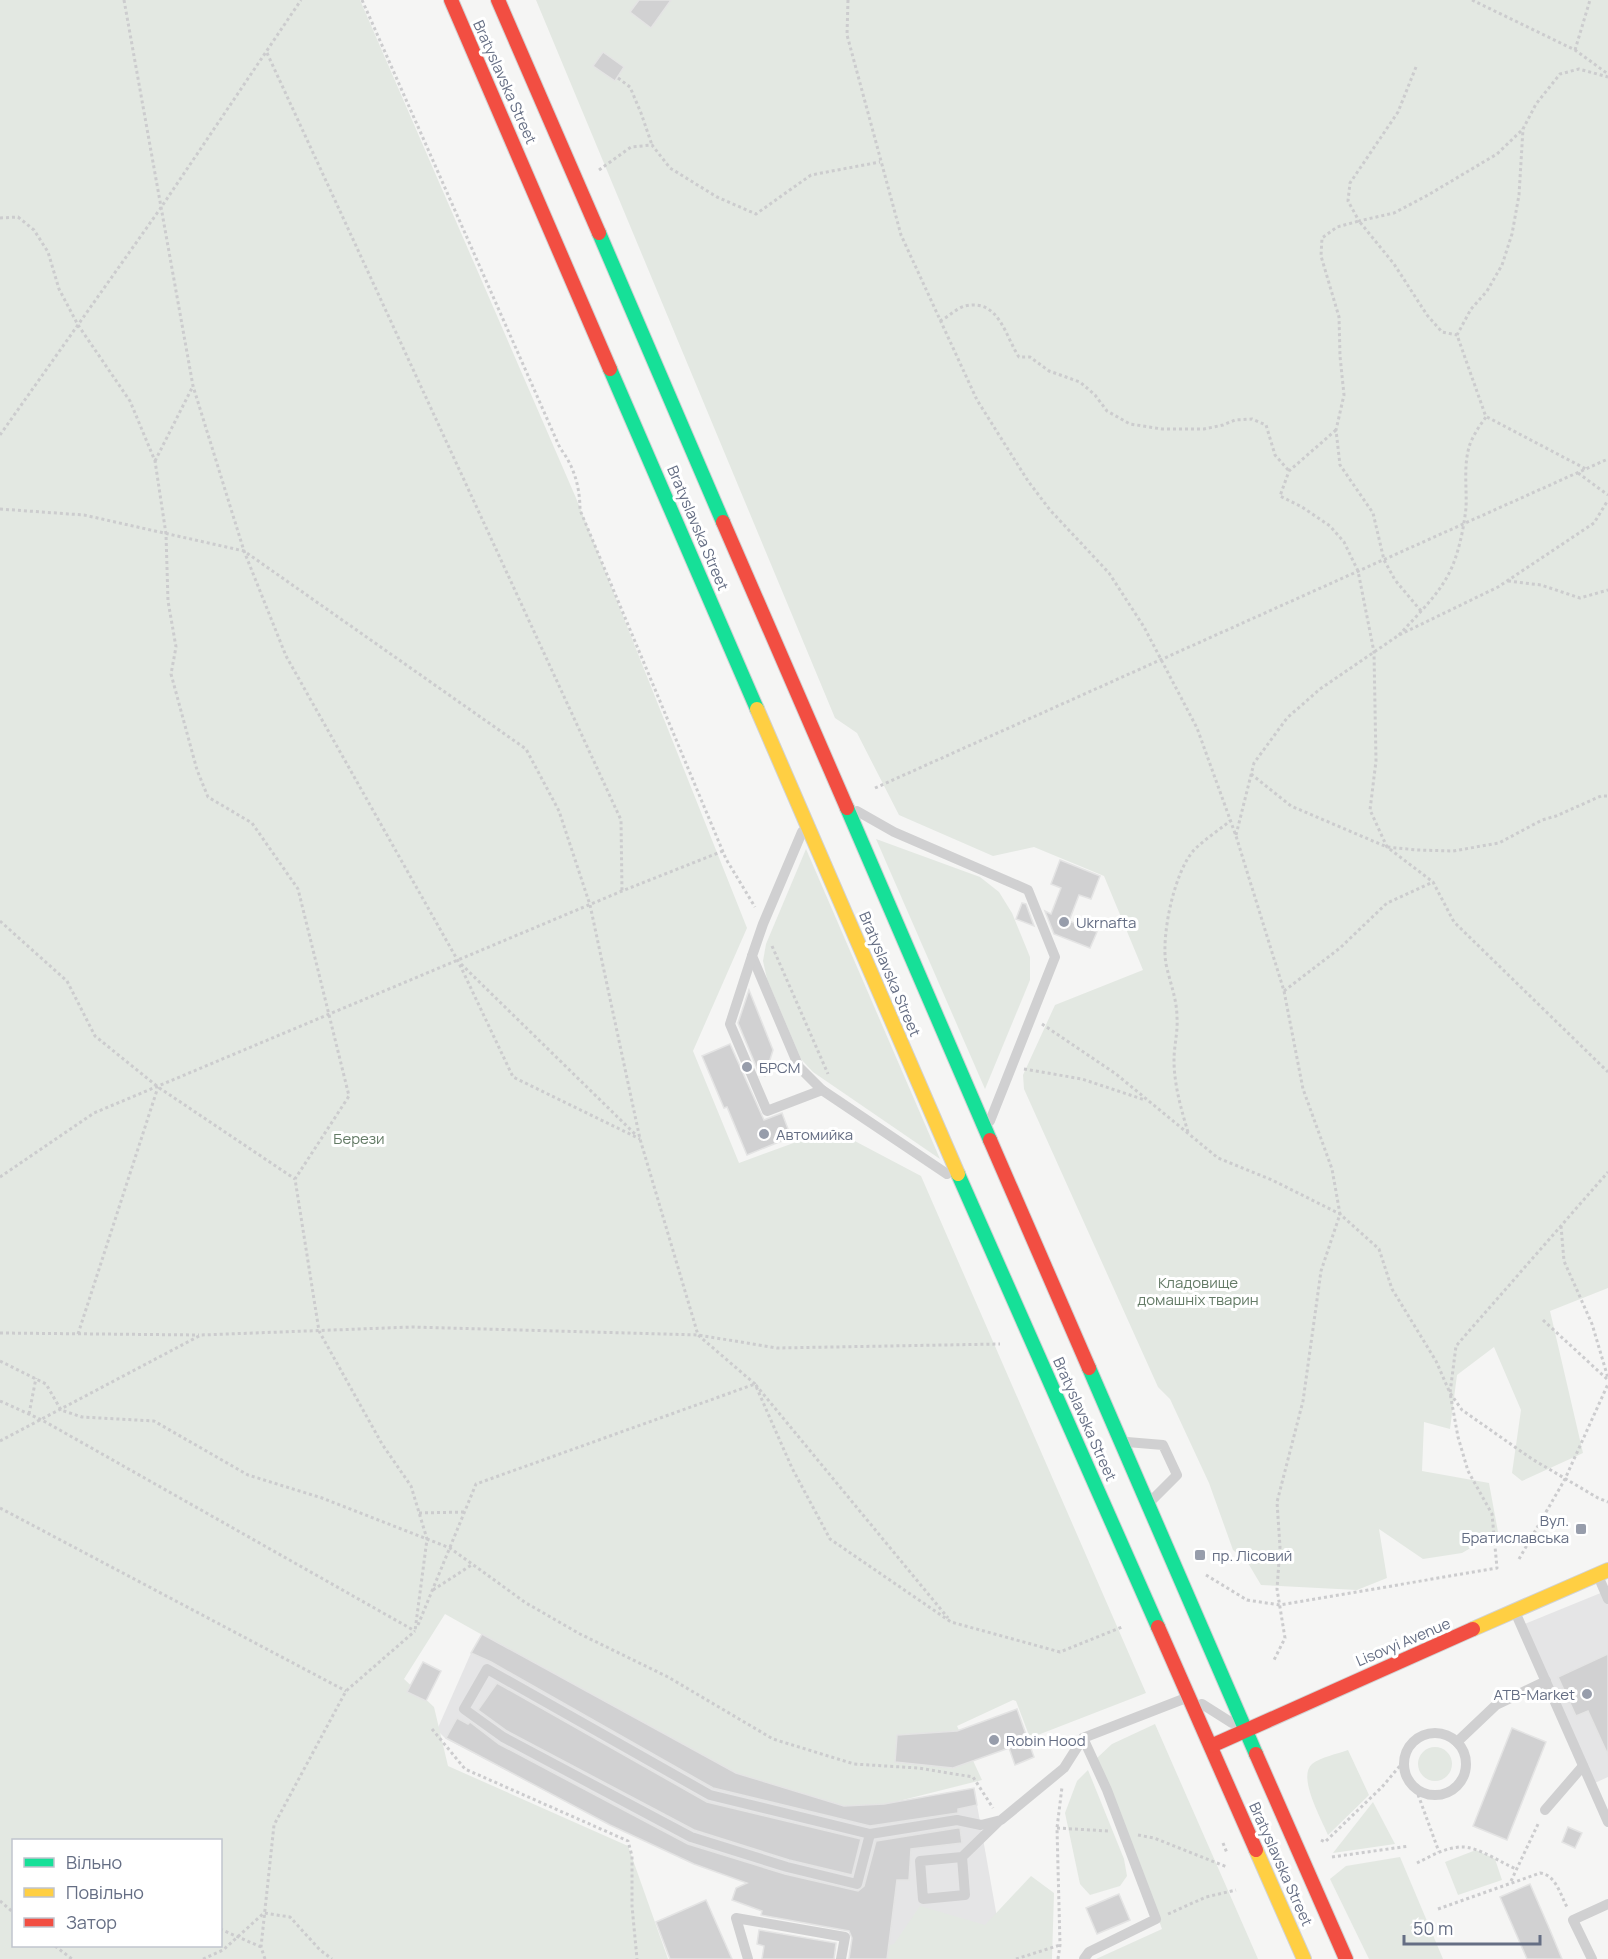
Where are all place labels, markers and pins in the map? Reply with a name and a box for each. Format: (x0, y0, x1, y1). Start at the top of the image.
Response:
place label: Ukrnafta (1076, 912, 1136, 933)
marker: Ukrnafta (1057, 915, 1071, 929)
place label: БРСМ (759, 1057, 800, 1078)
marker: БРСМ (740, 1060, 754, 1074)
place label: Автомийка (776, 1124, 853, 1145)
marker: Автомийка (757, 1127, 771, 1141)
place label: Вул. Братиславська (1461, 1510, 1569, 1548)
marker: Вул. Братиславська (1574, 1522, 1588, 1536)
place label: пр. Лісовий (1212, 1545, 1292, 1566)
marker: пр. Лісовий (1193, 1548, 1207, 1562)
place label: ATB-Market (1494, 1684, 1575, 1705)
marker: ATB-Market (1580, 1687, 1594, 1701)
place label: Robin Hood (1006, 1730, 1086, 1751)
marker: Robin Hood (987, 1733, 1001, 1747)

